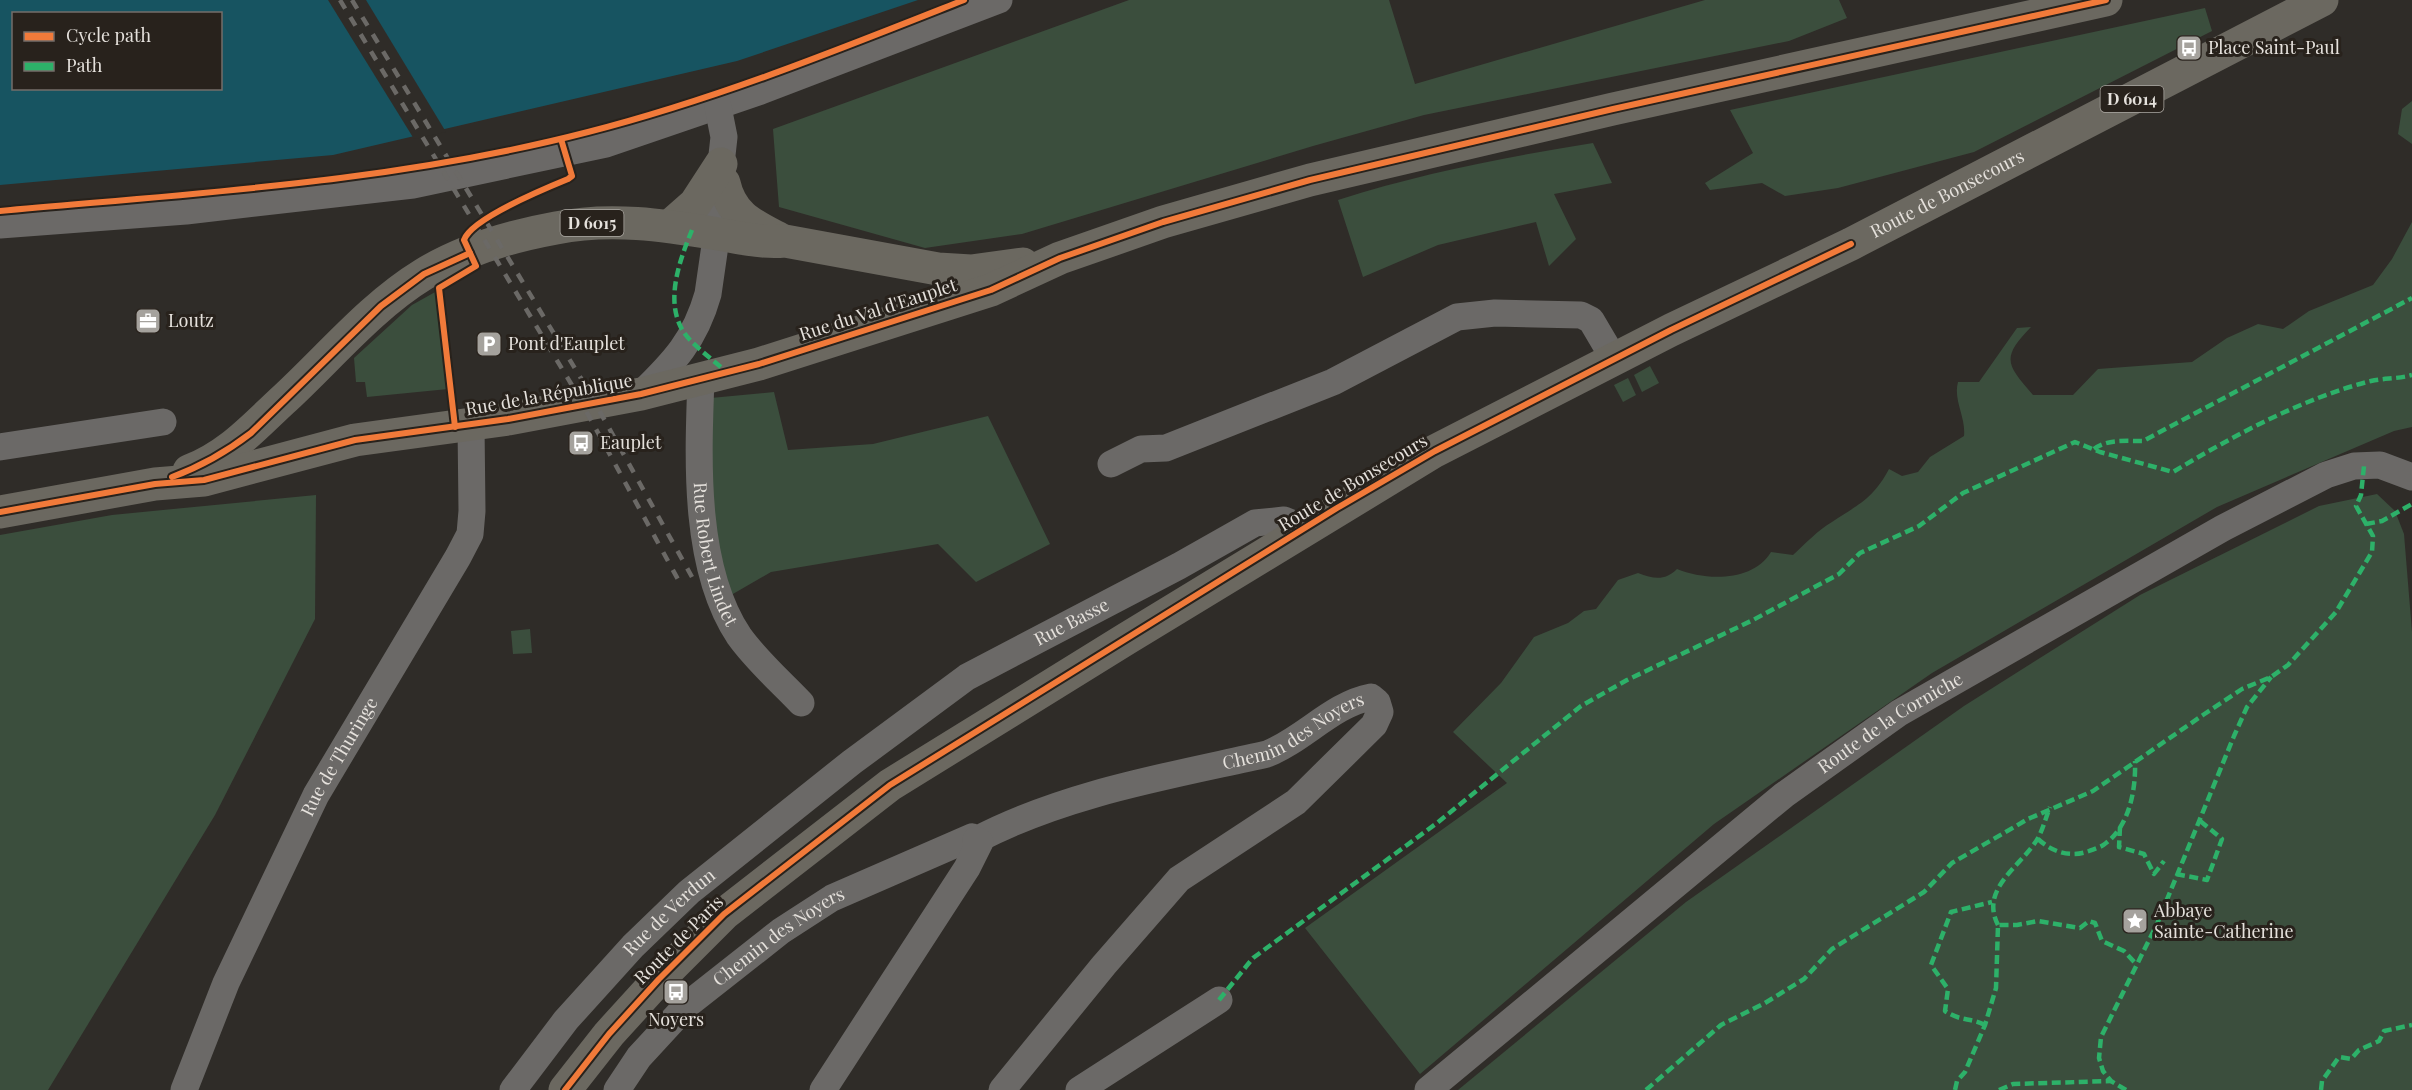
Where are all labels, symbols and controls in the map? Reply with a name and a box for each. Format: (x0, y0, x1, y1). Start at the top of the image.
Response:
legend (12, 12, 222, 90)
text: Cycle path (66, 23, 151, 47)
bus stop icon: Place Saint-Paul (2174, 33, 2204, 63)
place label: Place Saint-Paul (2208, 35, 2340, 59)
text: Path (66, 53, 103, 77)
road number: D 6014 (2100, 86, 2164, 112)
street label: Route de Bonsecours (1866, 143, 2028, 243)
road number: D 6015 (560, 210, 624, 236)
street label: Rue du Val d'Eauplet (796, 272, 960, 346)
office icon: Loutz (133, 306, 163, 336)
place label: Loutz (168, 308, 214, 332)
parking icon: Pont d'Eauplet (474, 329, 504, 359)
place label: Pont d'Eauplet (508, 331, 625, 355)
street label: Rue de la République (463, 367, 634, 421)
bus stop icon: Eauplet (566, 428, 596, 458)
street label: Route de Bonsecours (1273, 428, 1432, 536)
place label: Eauplet (600, 430, 662, 454)
street label: Rue Robert Lindet (689, 481, 744, 631)
street label: Rue Basse (1030, 592, 1113, 651)
street label: Route de la Corniche (1813, 666, 1967, 778)
street label: Chemin des Noyers (1220, 686, 1367, 774)
street label: Rue de Thuringe (295, 693, 383, 820)
street label: Rue de Verdun (617, 863, 720, 960)
street label: Chemin des Noyers (707, 881, 848, 991)
street label: Route de Paris (629, 890, 728, 989)
place label: Abbaye Sainte-Catherine (2153, 898, 2294, 943)
place icon: Abbaye Sainte-Catherine (2120, 906, 2150, 936)
bus stop icon: Noyers (661, 977, 691, 1007)
place label: Noyers (648, 1007, 704, 1031)

